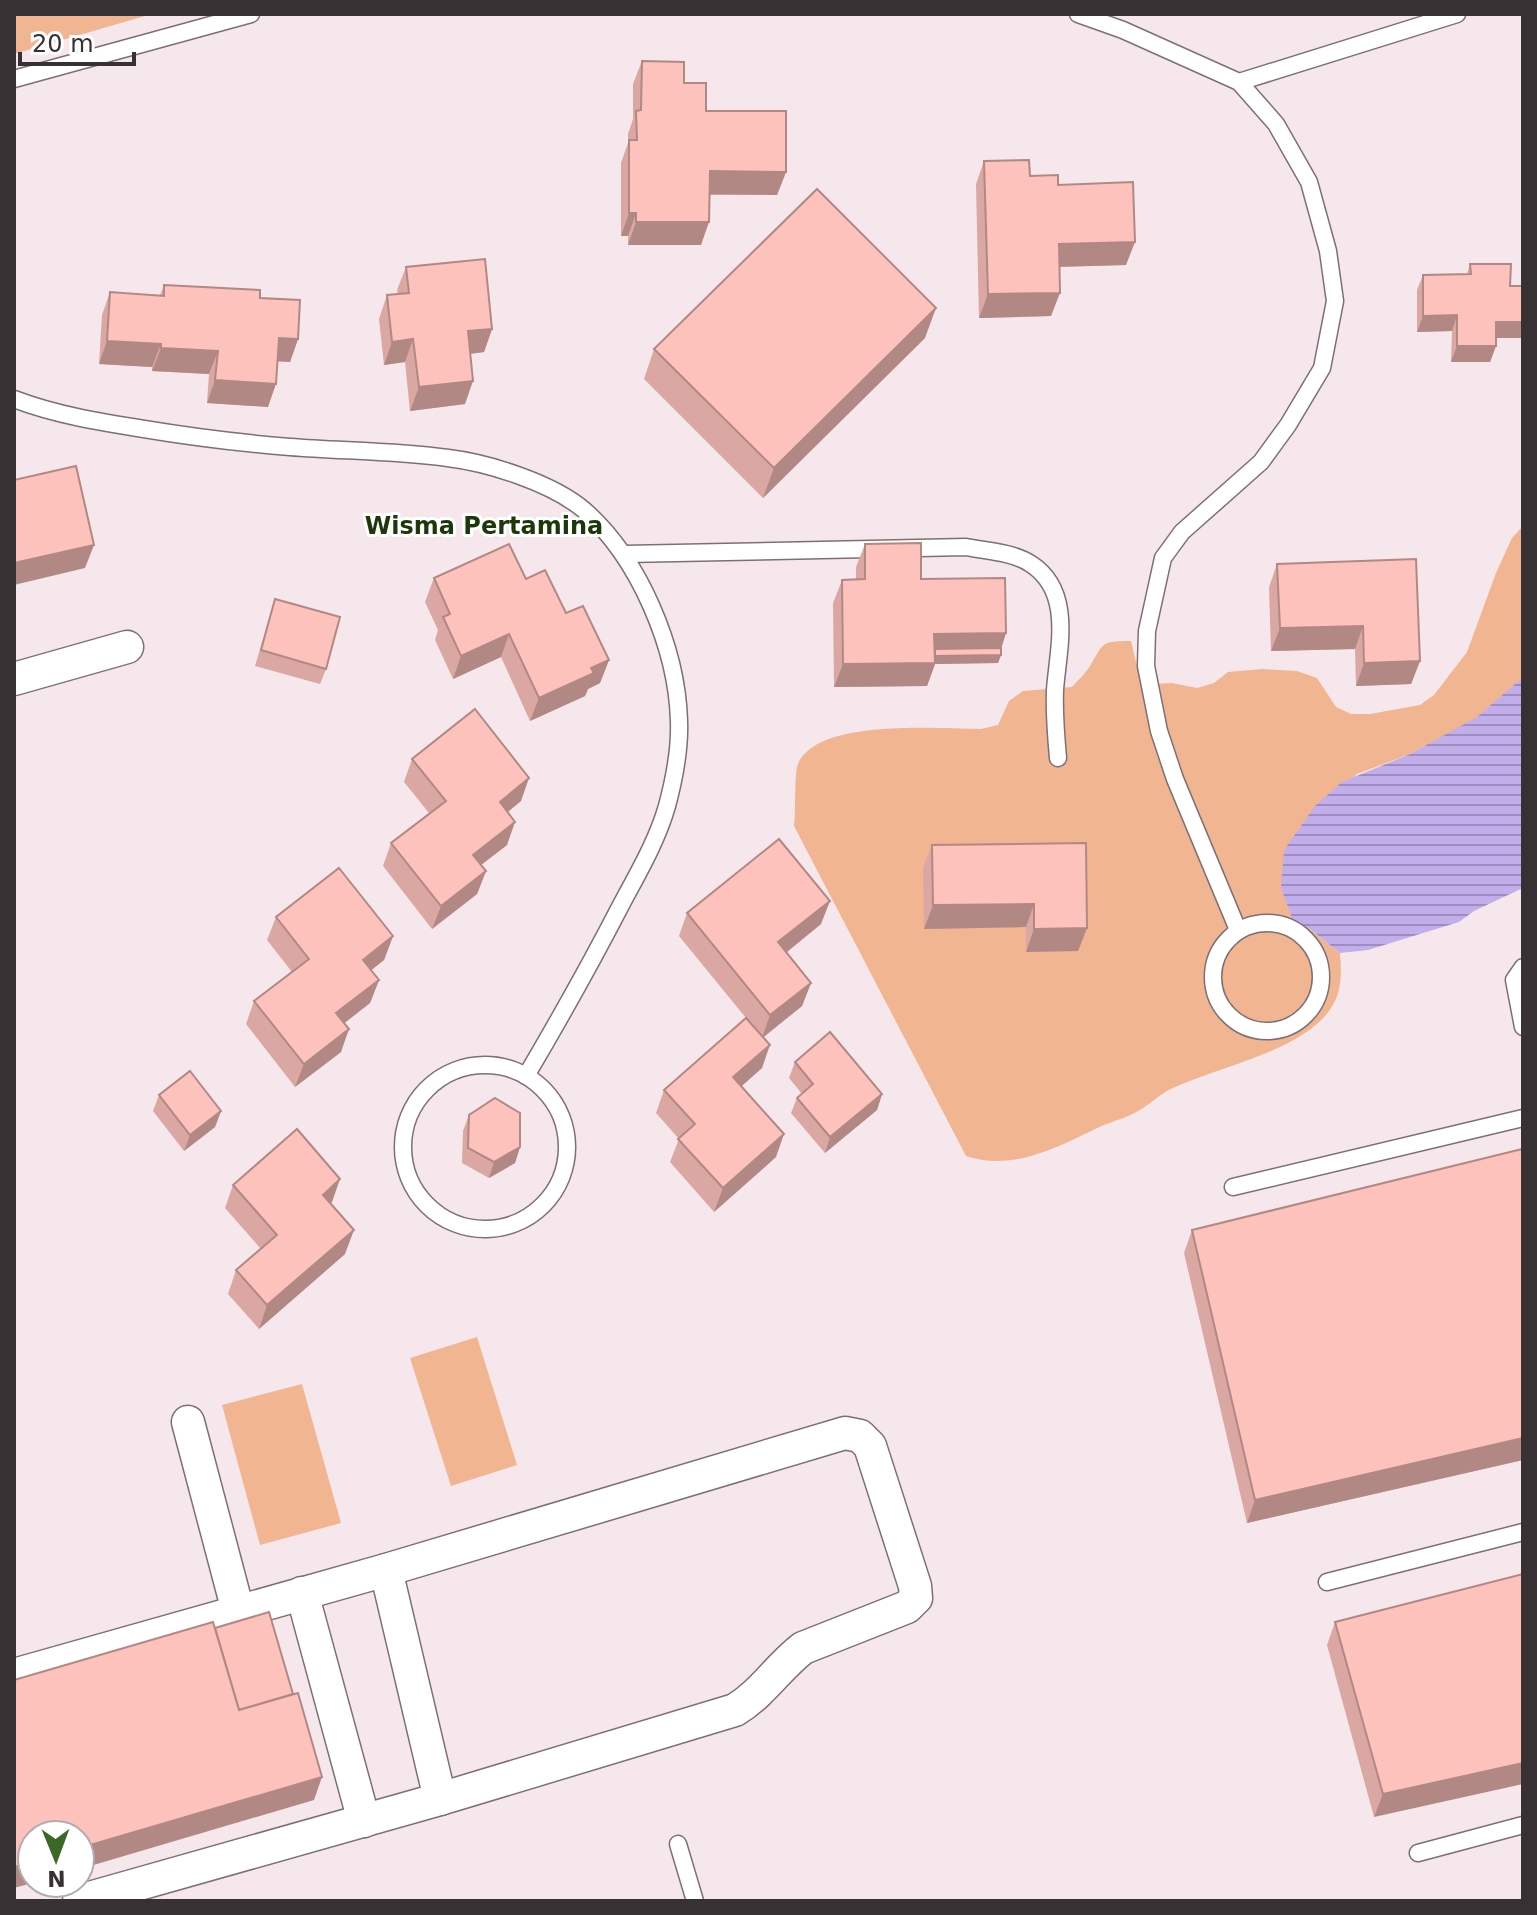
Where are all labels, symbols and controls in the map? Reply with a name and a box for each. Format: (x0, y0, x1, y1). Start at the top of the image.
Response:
scale bar (20, 16, 134, 66)
text: 20 m (32, 30, 94, 58)
district label: Wisma Pertamina (365, 512, 603, 540)
north arrow (16, 1819, 96, 1899)
text: N (47, 1866, 66, 1891)

